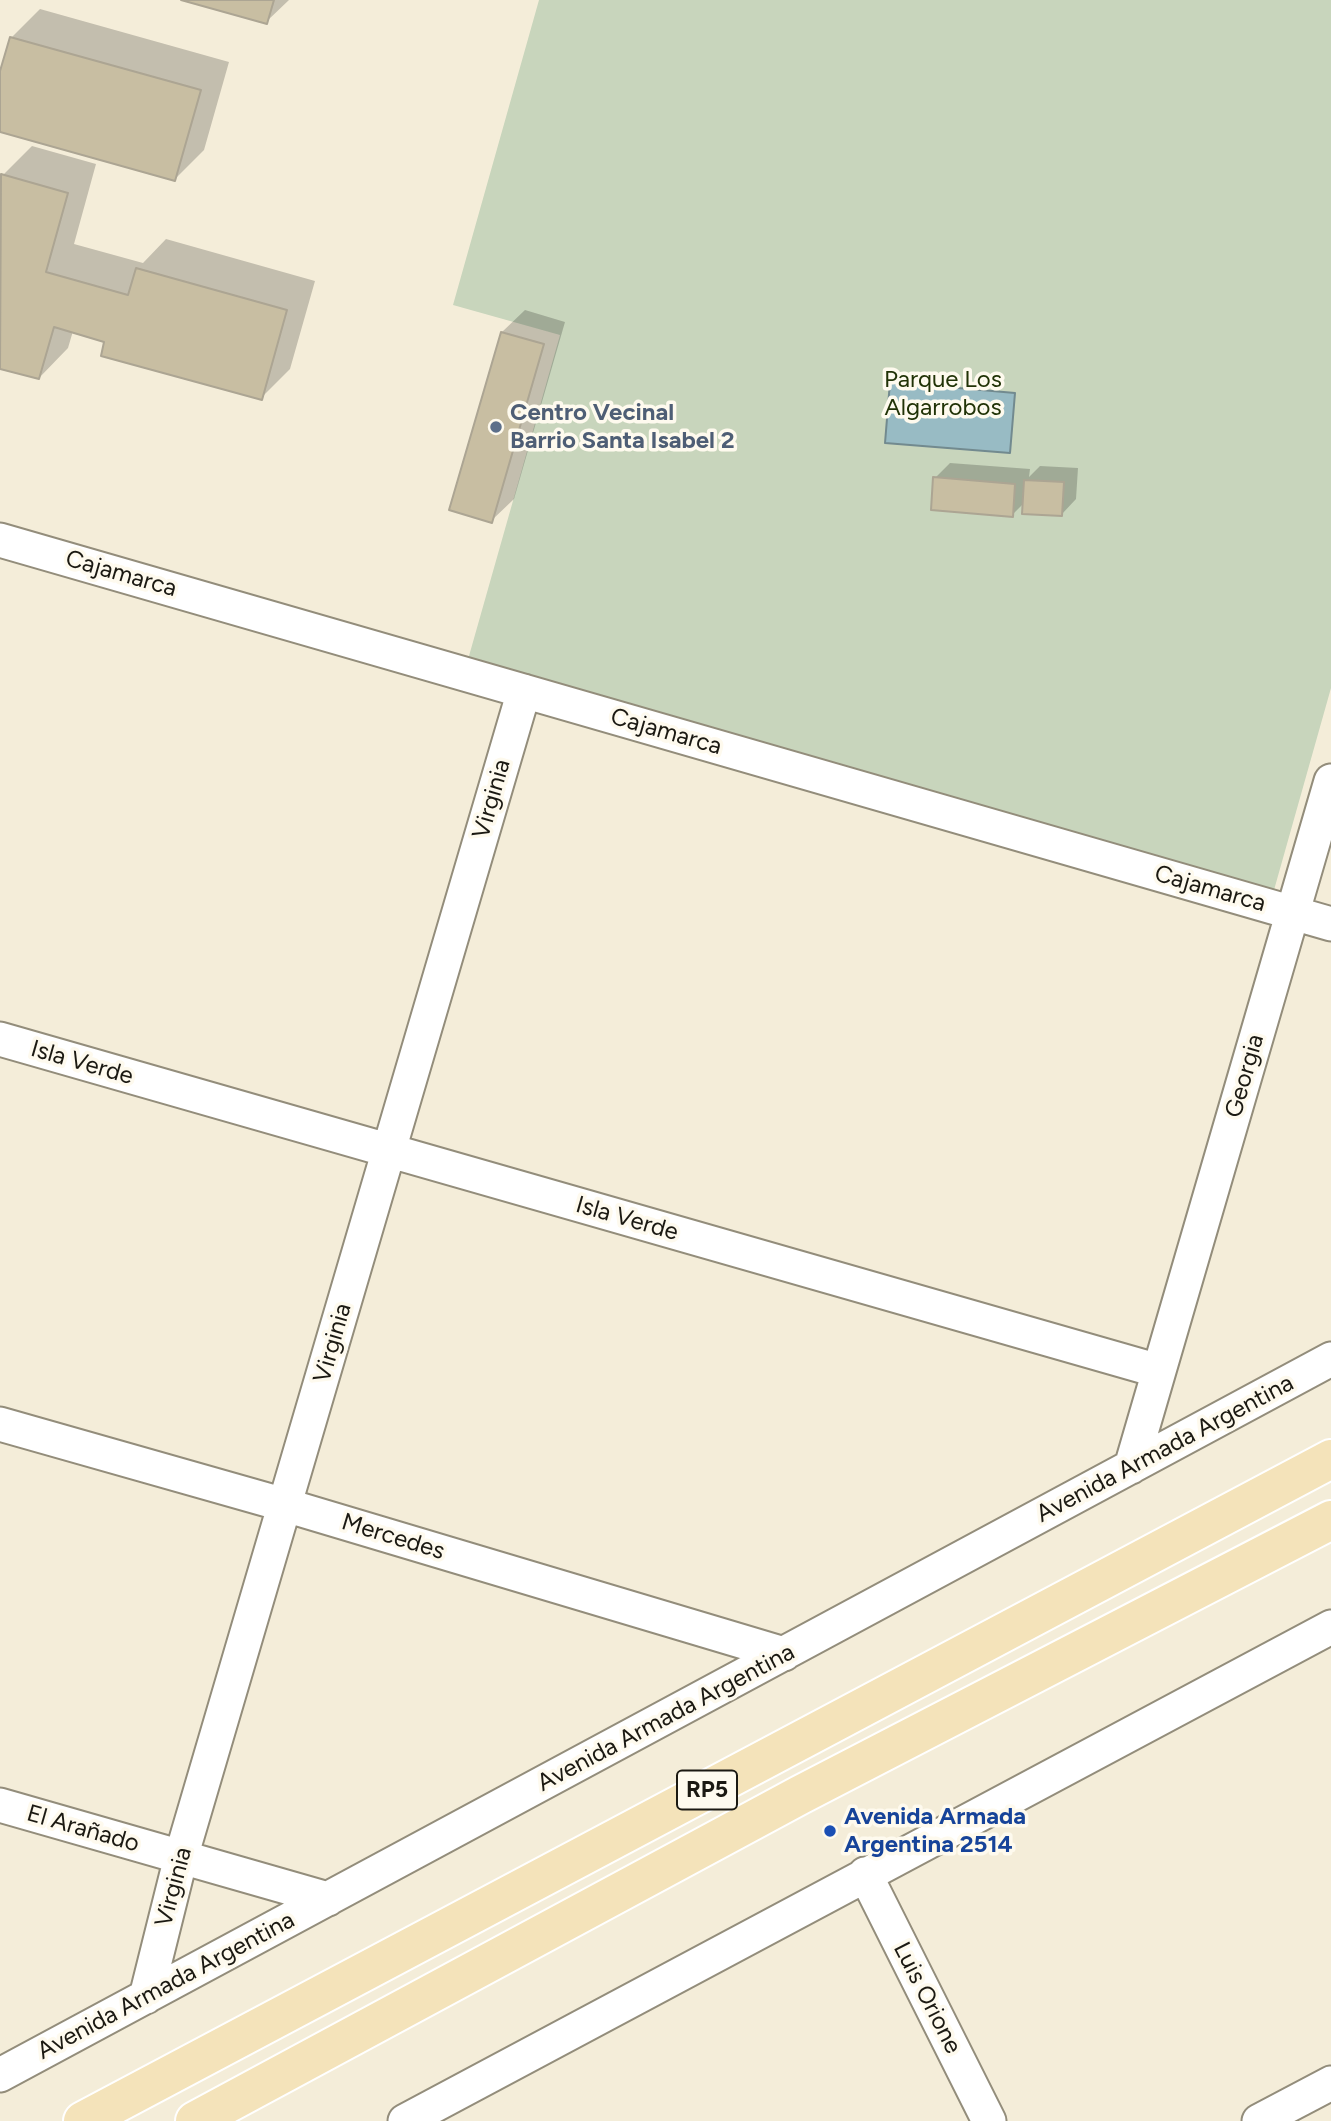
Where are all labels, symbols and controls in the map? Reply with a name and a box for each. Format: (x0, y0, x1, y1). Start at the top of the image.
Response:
park label: Parque Los Algarrobos (884, 366, 1002, 422)
place label: Centro Vecinal Barrio Santa Isabel 2 (510, 399, 735, 455)
marker: Centro Vecinal Barrio Santa Isabel 2 (488, 419, 504, 435)
street label: Cajamarca (62, 544, 180, 604)
street label: Cajamarca (607, 702, 725, 762)
street label: Virginia (467, 756, 517, 842)
street label: Cajamarca (1151, 859, 1269, 919)
street label: Georgia (1219, 1031, 1271, 1121)
street label: Isla Verde (27, 1035, 137, 1091)
street label: Isla Verde (572, 1191, 682, 1247)
street label: Virginia (308, 1300, 358, 1386)
street label: Avenida Armada Argentina (1032, 1369, 1298, 1529)
street label: Mercedes (338, 1508, 448, 1566)
street label: Avenida Armada Argentina (533, 1638, 799, 1798)
road number: RP5 (677, 1770, 737, 1810)
street label: El Arañado (23, 1799, 143, 1859)
place label: Avenida Armada Argentina 2514 (844, 1803, 1026, 1859)
marker: Avenida Armada Argentina 2514 (822, 1823, 838, 1839)
street label: Virginia (150, 1844, 198, 1930)
street label: Avenida Armada Argentina (33, 1906, 299, 2066)
street label: Luis Orione (887, 1937, 967, 2059)

